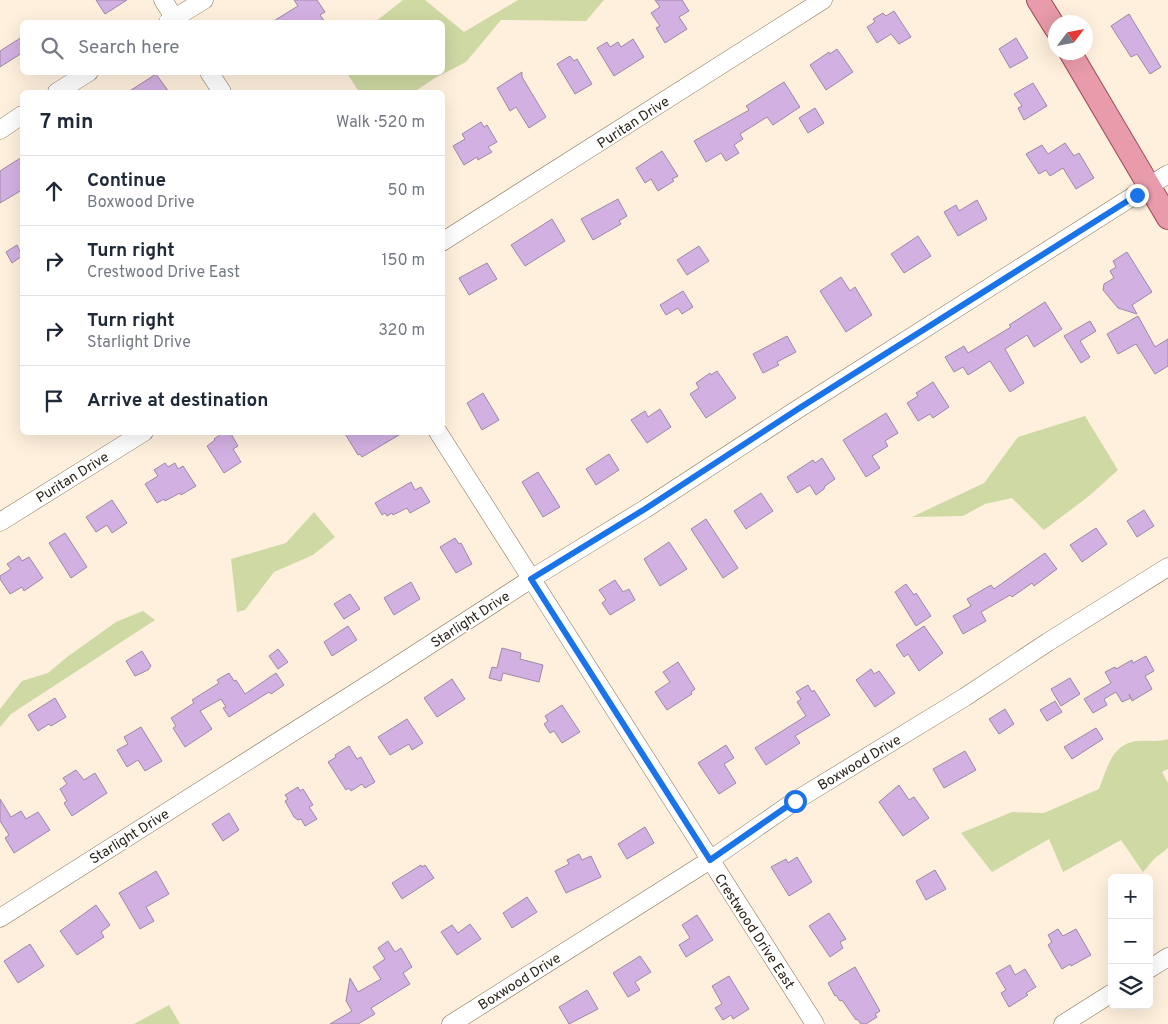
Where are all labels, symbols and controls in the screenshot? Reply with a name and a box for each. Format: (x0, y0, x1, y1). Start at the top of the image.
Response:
north arrow (1048, 15, 1093, 60)
search box (20, 20, 445, 75)
icon: search (38, 34, 66, 62)
text: Search here (78, 36, 180, 60)
street label: Puritan Drive (595, 94, 673, 153)
text: 7 min (40, 109, 93, 136)
text: Walk · 520 m (336, 113, 425, 133)
text: Continue (87, 169, 166, 193)
icon: ahead (40, 177, 68, 205)
text: 50 m (388, 181, 425, 201)
route end (1126, 184, 1149, 207)
text: Boxwood Drive (87, 193, 195, 213)
text: Turn right (87, 239, 175, 263)
icon: right (40, 247, 68, 275)
text: 150 m (382, 251, 425, 271)
text: Crestwood Drive East (87, 263, 240, 283)
text: Turn right (87, 309, 175, 333)
icon: right (40, 317, 68, 345)
text: 320 m (378, 321, 425, 341)
text: Starlight Drive (87, 333, 191, 353)
icon: arrive (40, 387, 68, 415)
text: Arrive at destination (87, 389, 268, 413)
street label: Puritan Drive (33, 449, 112, 507)
street label: Starlight Drive (428, 588, 514, 652)
street label: Boxwood Drive (815, 732, 904, 795)
route start (784, 790, 807, 813)
street label: Starlight Drive (87, 806, 173, 869)
street label: Crestwood Drive East (710, 871, 797, 993)
map controls (1108, 874, 1153, 1009)
button: + (1108, 874, 1153, 919)
button: − (1108, 919, 1153, 964)
street label: Boxwood Drive (475, 950, 564, 1014)
button: layers (1108, 964, 1153, 1009)

